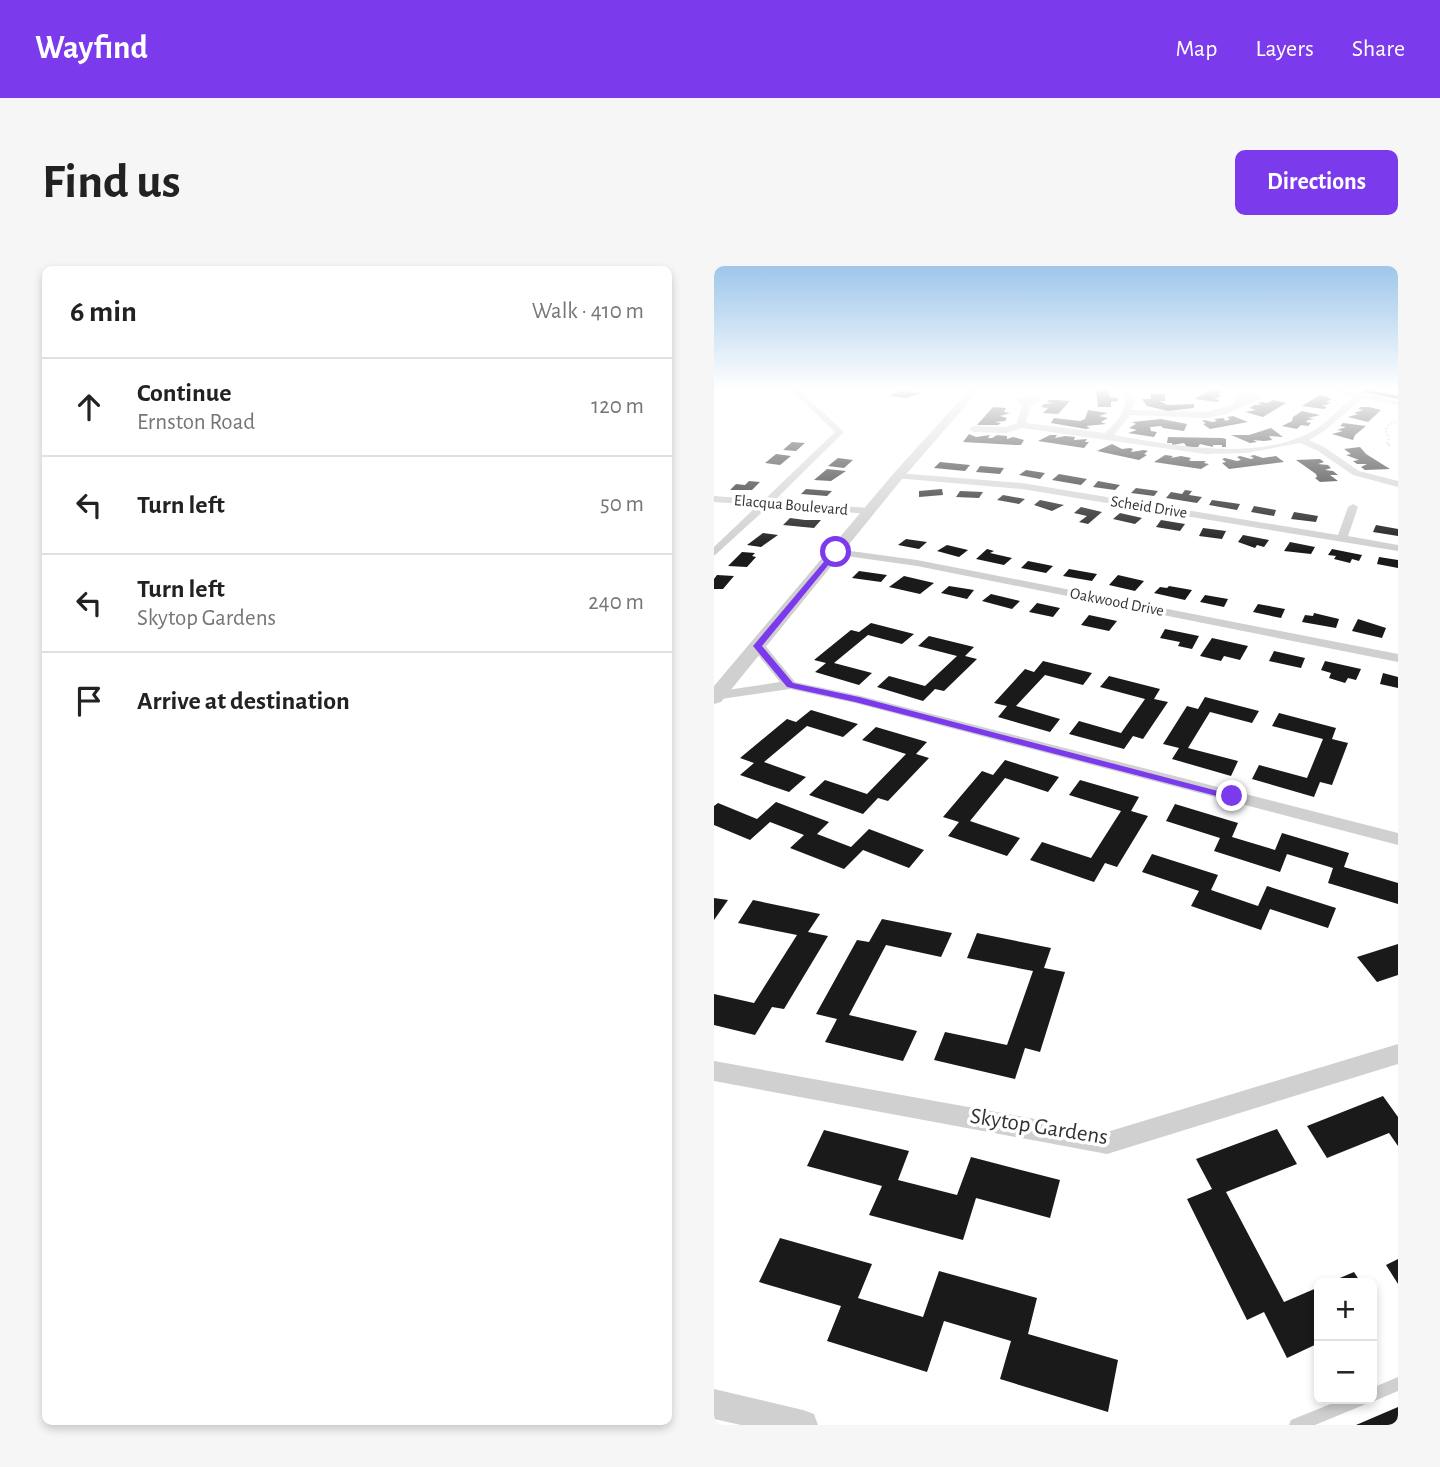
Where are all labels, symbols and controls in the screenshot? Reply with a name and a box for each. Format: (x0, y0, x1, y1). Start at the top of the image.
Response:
text: Wayfind (35, 32, 148, 65)
text: Map (1175, 37, 1217, 61)
text: Layers (1255, 37, 1314, 61)
text: Share (1352, 37, 1405, 61)
button: Directions (1235, 150, 1398, 215)
text: Find us (42, 158, 181, 207)
text: 6 min (70, 297, 137, 327)
text: Walk · 410 m (532, 300, 644, 323)
text: Continue (137, 380, 232, 406)
icon: ahead (70, 388, 108, 426)
text: 120 m (591, 395, 644, 418)
text: Ernston Road (137, 411, 255, 434)
icon: left (70, 486, 108, 524)
text: Turn left (137, 492, 225, 518)
street label: Elacqua Boulevard (733, 492, 849, 518)
text: 50 m (600, 493, 644, 516)
street label: Scheid Drive (1110, 493, 1188, 521)
route start (820, 536, 851, 567)
text: Turn left (137, 576, 225, 602)
icon: left (70, 584, 108, 622)
street label: Oakwood Drive (1069, 585, 1165, 619)
text: 240 m (588, 591, 644, 614)
text: Skytop Gardens (137, 607, 276, 630)
icon: arrive (70, 682, 108, 720)
text: Arrive at destination (137, 688, 350, 714)
route end (1216, 780, 1247, 811)
street label: Skytop Gardens (969, 1105, 1109, 1149)
map controls (1314, 1278, 1377, 1404)
button: + (1314, 1278, 1377, 1341)
button: − (1314, 1341, 1377, 1404)

